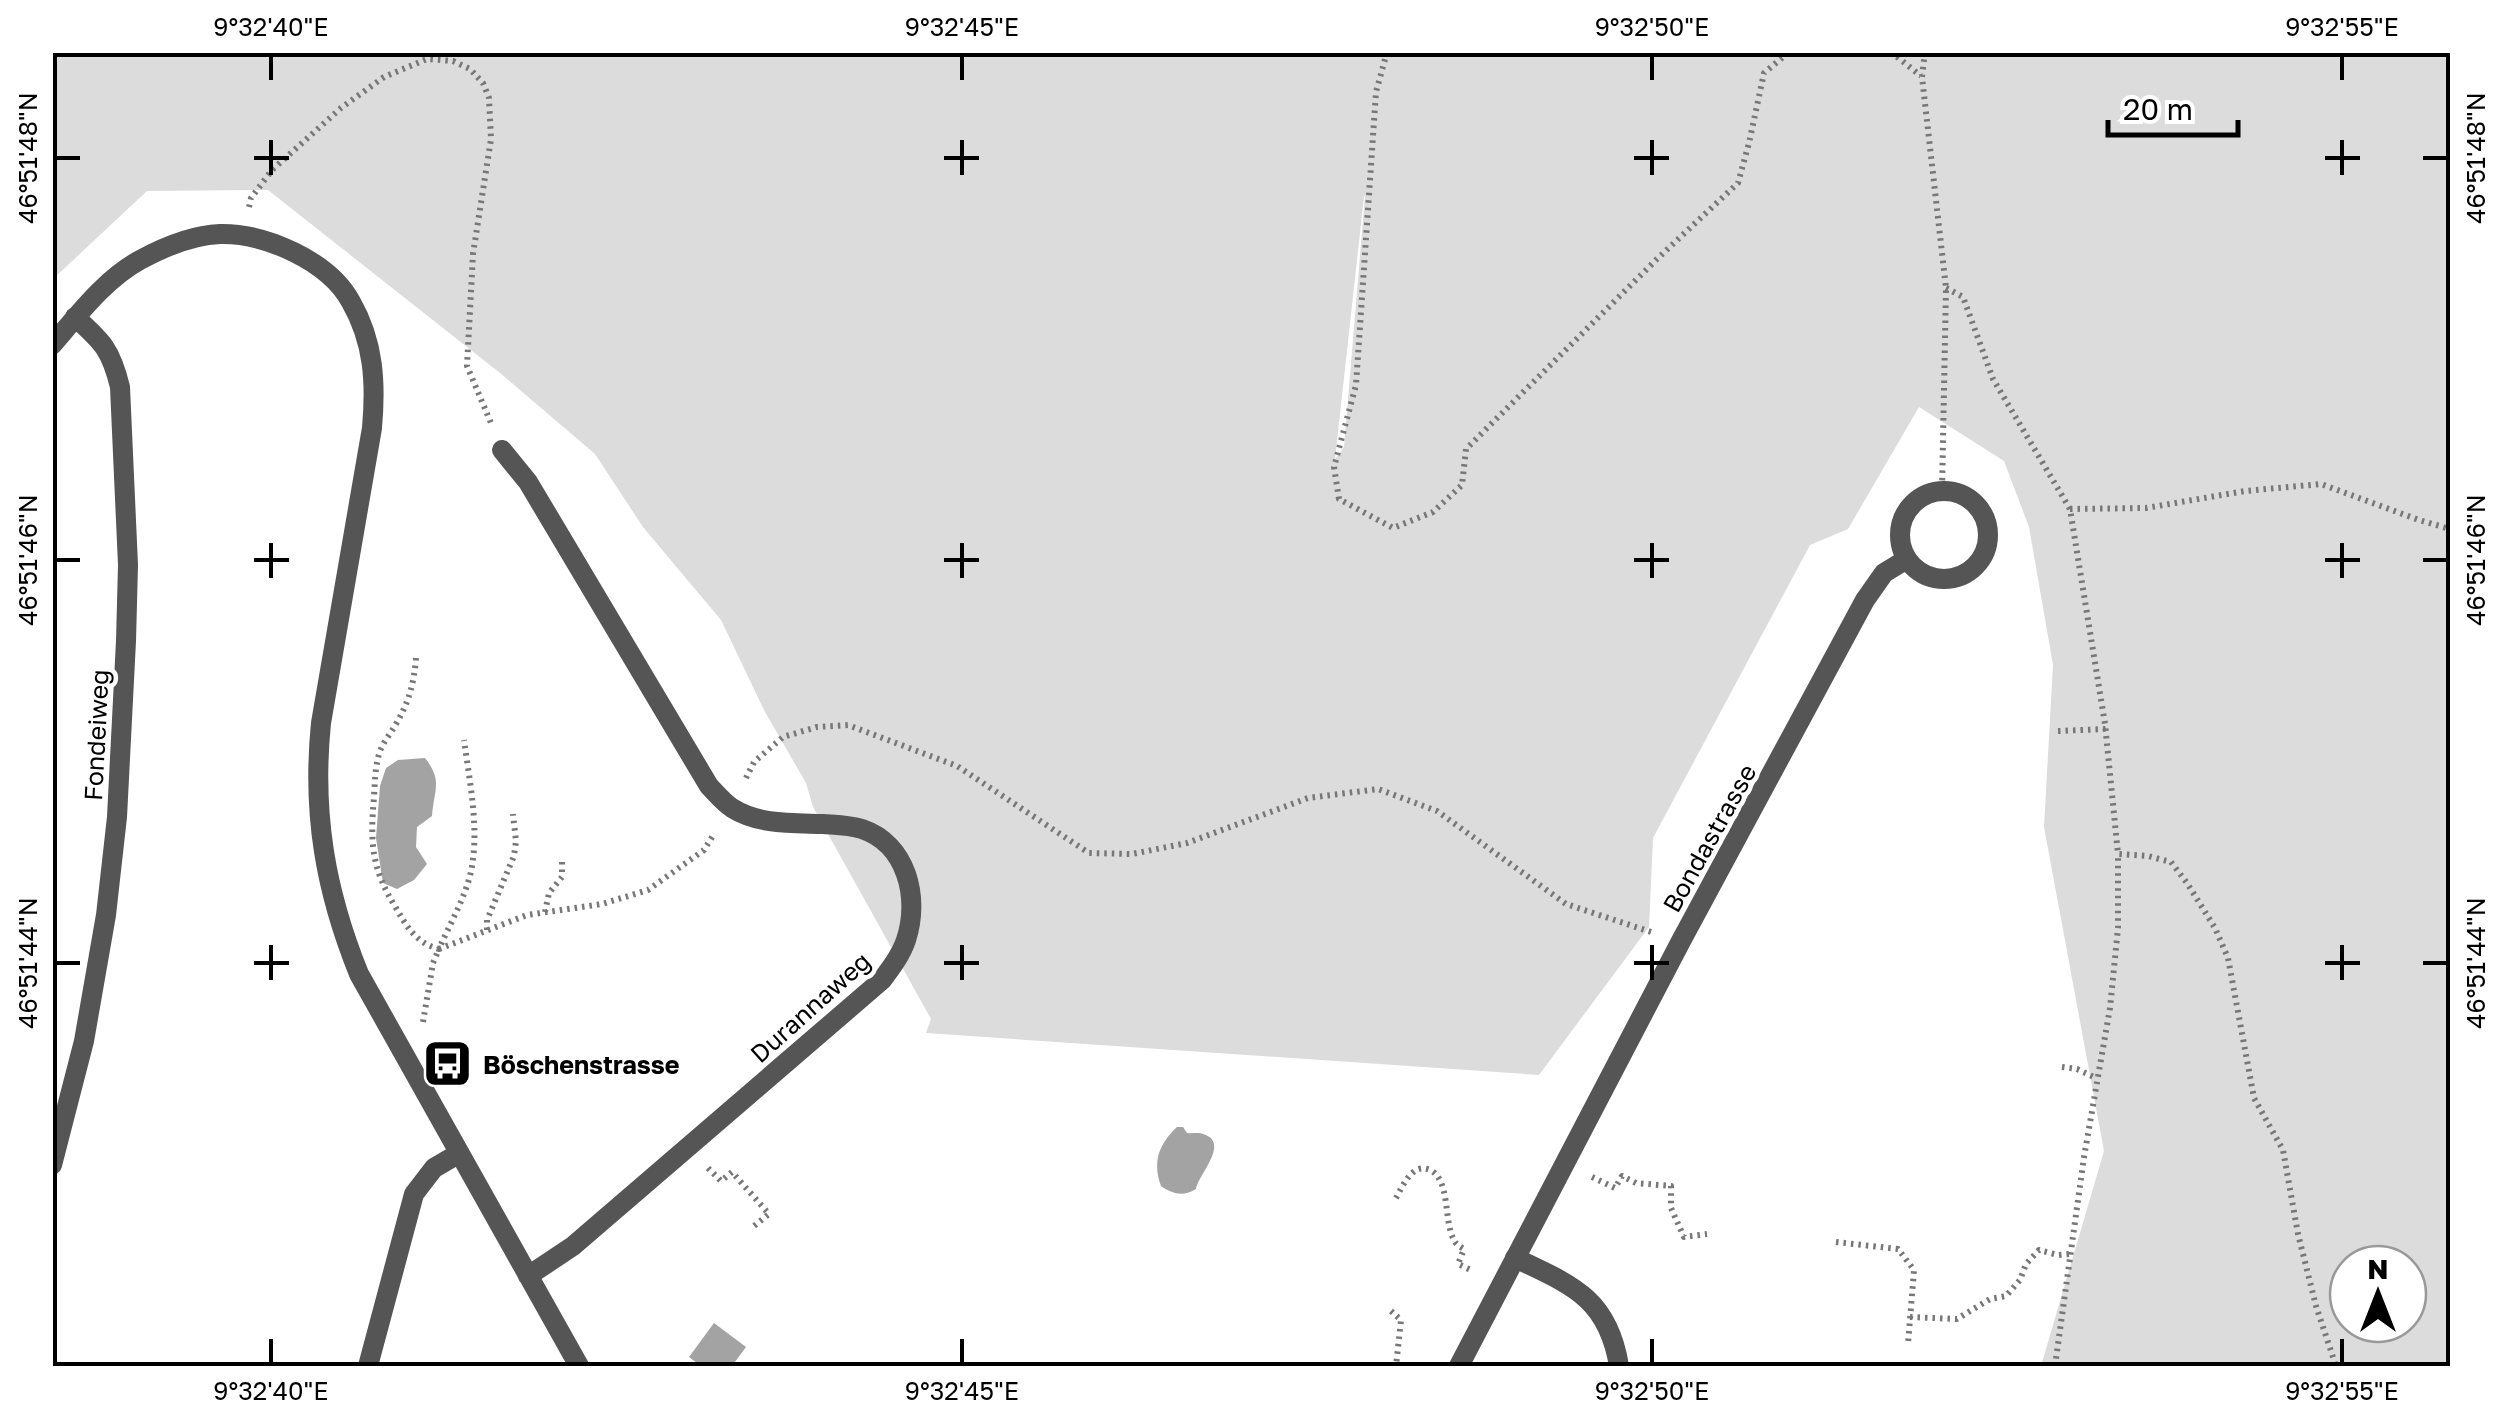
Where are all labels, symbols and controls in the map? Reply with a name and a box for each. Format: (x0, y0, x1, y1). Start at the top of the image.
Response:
text: 9°32'40"E (213, 11, 329, 42)
text: 9°32'45"E (905, 11, 1019, 42)
text: 9°32'50"E (1595, 11, 1709, 42)
text: 9°32'55"E (2285, 11, 2399, 42)
scale bar (2108, 75, 2238, 137)
text: 20 m (2123, 91, 2193, 127)
text: 46°51'48"N (12, 92, 43, 224)
text: 46°51'48"N (2460, 92, 2491, 224)
text: 46°51'46"N (12, 494, 43, 626)
text: 46°51'46"N (2460, 494, 2491, 626)
street label: Fondeiweg (77, 669, 115, 801)
street label: Bondastrasse (1656, 759, 1762, 917)
text: 46°51'44"N (12, 897, 43, 1029)
text: 46°51'44"N (2460, 897, 2491, 1029)
street label: Durannaweg (744, 945, 876, 1069)
bus stop icon: Böschenstrasse (422, 1038, 474, 1090)
place label: Böschenstrasse (483, 1049, 680, 1080)
north arrow (2328, 1244, 2428, 1344)
text: N (2367, 1252, 2389, 1285)
text: 9°32'40"E (213, 1375, 329, 1406)
text: 9°32'45"E (905, 1375, 1019, 1406)
text: 9°32'50"E (1595, 1375, 1709, 1406)
text: 9°32'55"E (2285, 1375, 2399, 1406)

